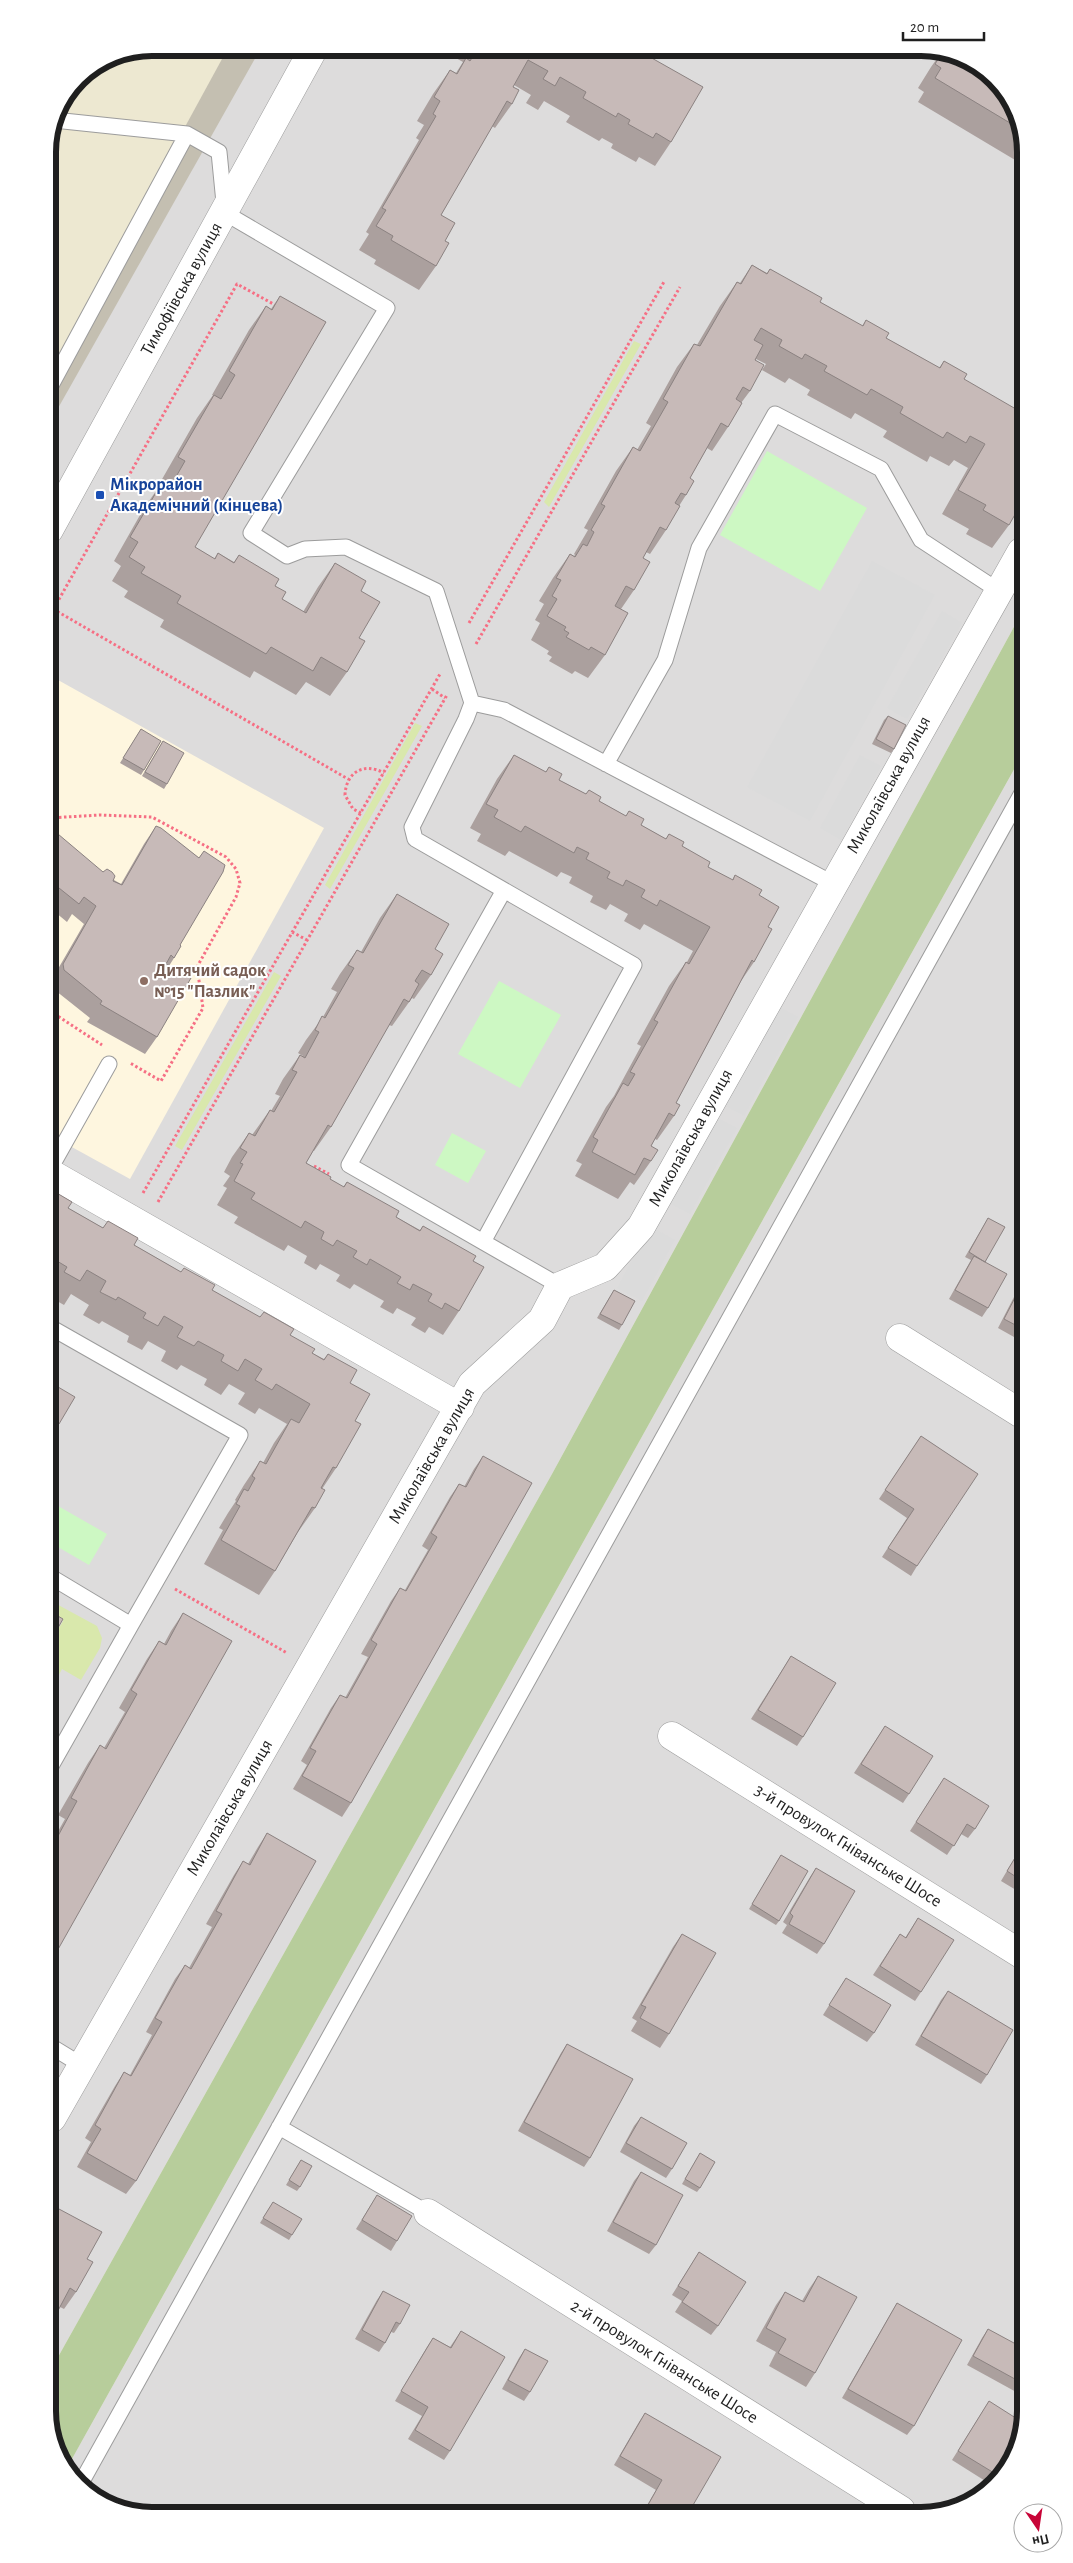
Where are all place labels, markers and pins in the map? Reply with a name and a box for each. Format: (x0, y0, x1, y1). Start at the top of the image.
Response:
place label: Мікрорайон Академічний (кінцева) (110, 476, 283, 515)
marker: Мікрорайон Академічний (кінцева) (94, 489, 106, 501)
place label: Дитячий садок №15 "Пазлик" (154, 962, 266, 1001)
marker: Дитячий садок №15 "Пазлик" (138, 975, 150, 987)

